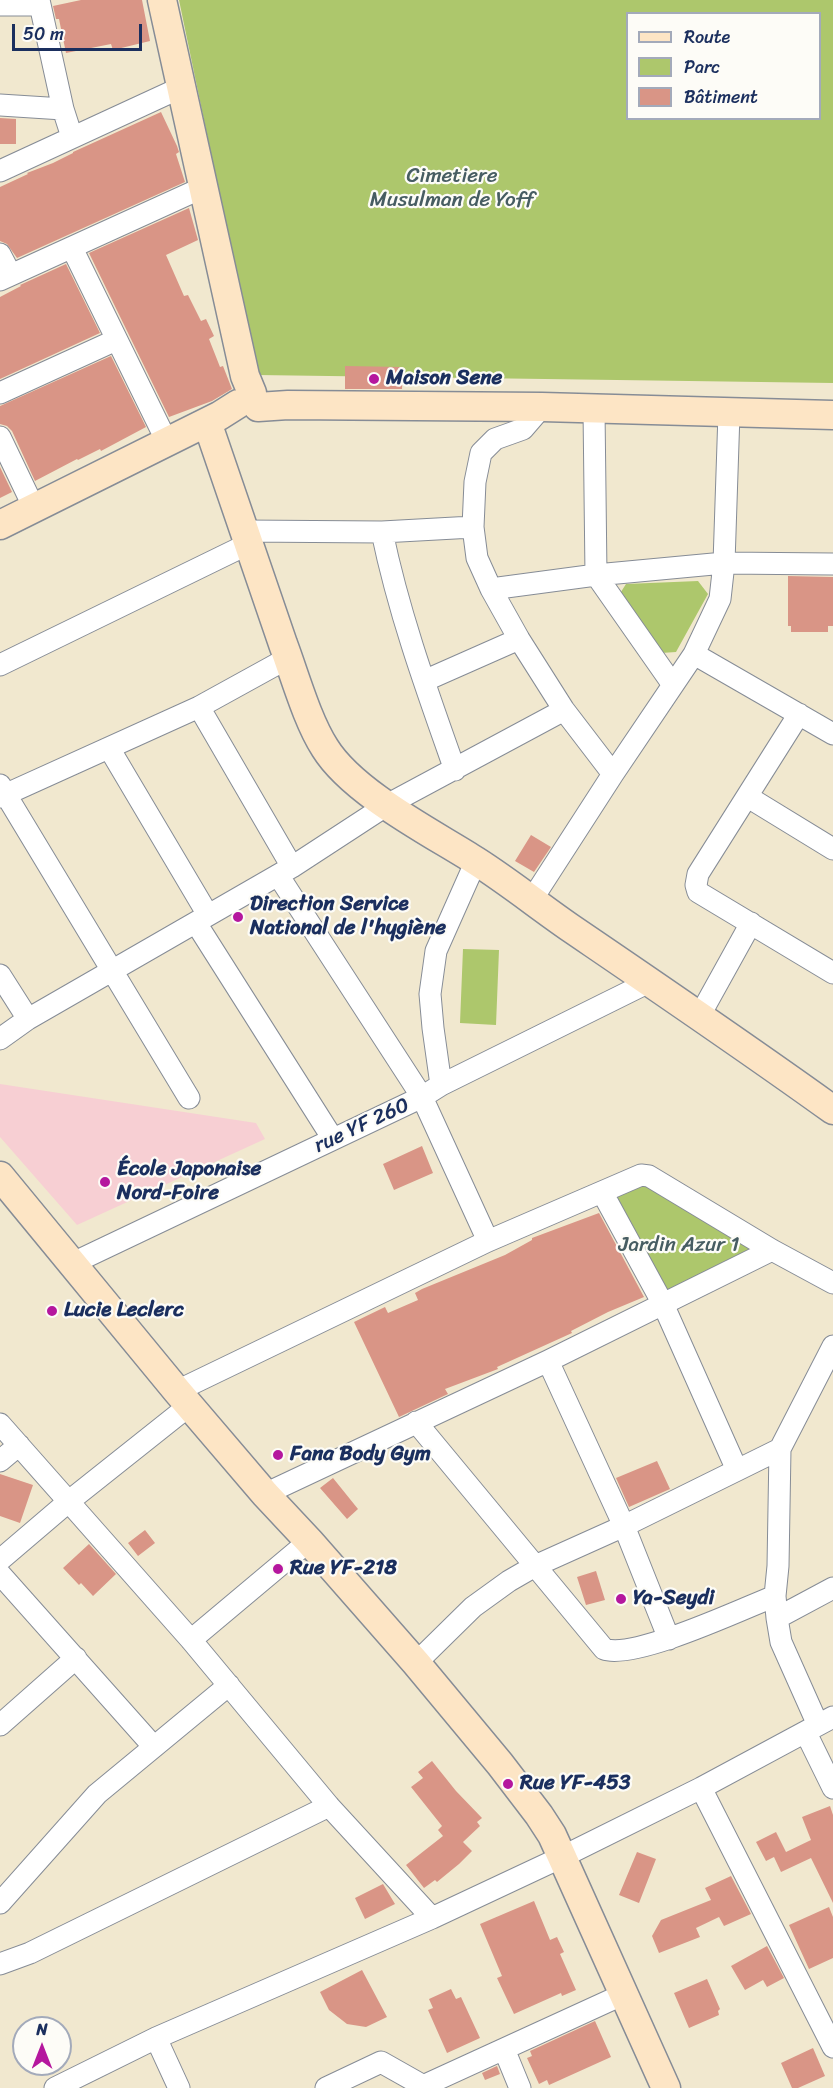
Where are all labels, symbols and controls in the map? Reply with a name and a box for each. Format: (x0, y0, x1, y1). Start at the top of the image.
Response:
scale bar (15, 12, 146, 50)
legend (626, 12, 821, 120)
text: 50 m (23, 18, 64, 50)
text: Route (684, 21, 730, 53)
text: Parc (684, 51, 720, 83)
text: Bâtiment (684, 81, 758, 113)
park label: Cimetiere Musulman de Yoff (370, 164, 534, 214)
place label: Maison Sene (386, 366, 502, 392)
marker: Maison Sene (367, 372, 381, 386)
place label: Direction Service National de l'hygiène (250, 892, 446, 942)
marker: Direction Service National de l'hygiène (231, 910, 245, 924)
street label: rue YF 260 (310, 1093, 414, 1159)
place label: École Japonaise Nord-Foire (117, 1157, 261, 1207)
marker: École Japonaise Nord-Foire (98, 1175, 112, 1189)
park label: Jardin Azur 1 (619, 1233, 739, 1259)
place label: Lucie Leclerc (64, 1298, 184, 1324)
marker: Lucie Leclerc (45, 1304, 59, 1318)
place label: Fana Body Gym (290, 1442, 431, 1468)
marker: Fana Body Gym (271, 1448, 285, 1462)
place label: Rue YF-218 (290, 1556, 397, 1582)
marker: Rue YF-218 (271, 1562, 285, 1576)
place label: Ya-Seydi (633, 1586, 714, 1612)
marker: Ya-Seydi (614, 1592, 628, 1606)
place label: Rue YF-453 (520, 1771, 631, 1797)
marker: Rue YF-453 (501, 1777, 515, 1791)
text: N (36, 2015, 48, 2044)
north arrow (12, 2016, 72, 2076)

